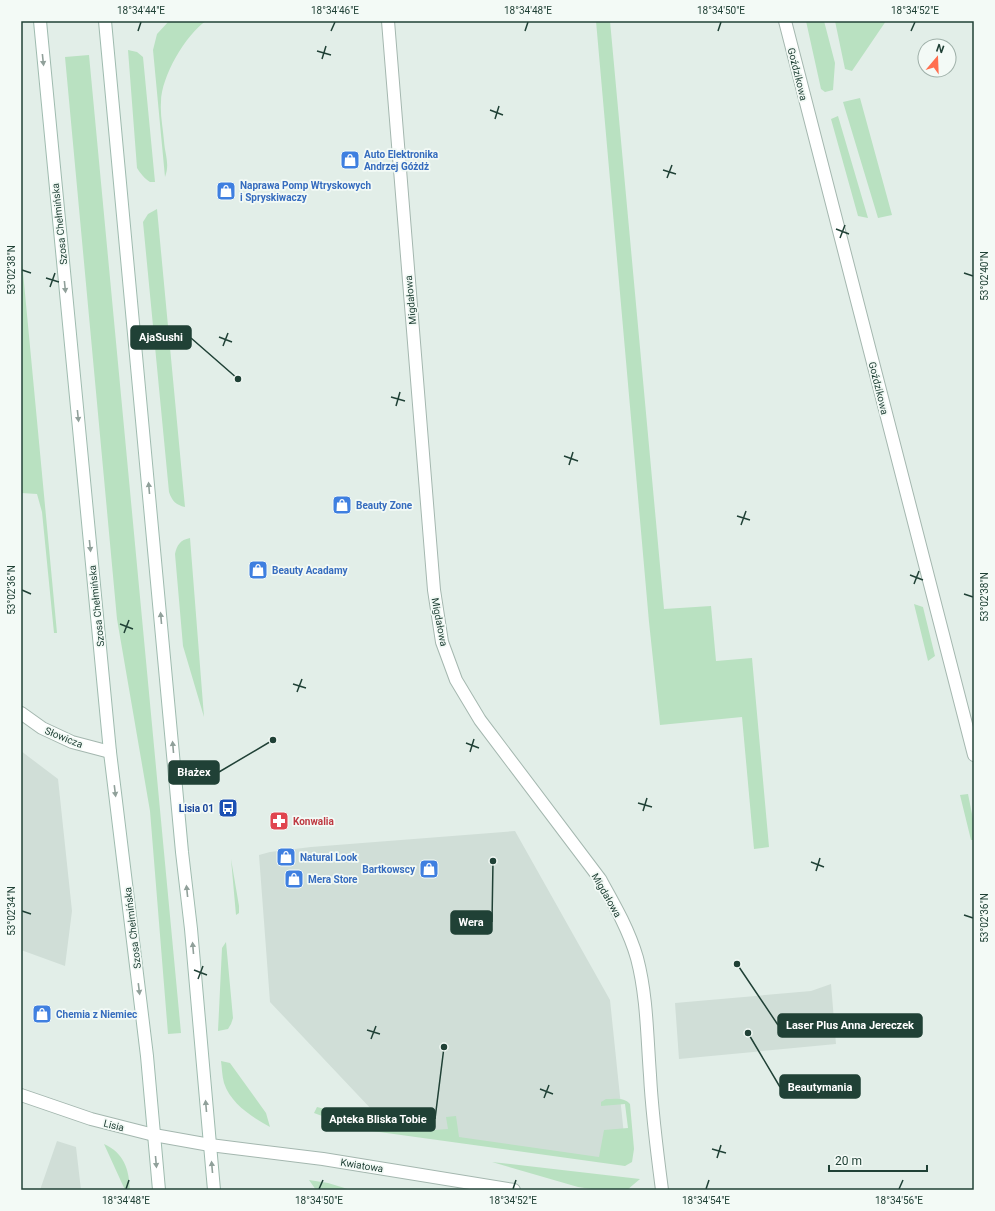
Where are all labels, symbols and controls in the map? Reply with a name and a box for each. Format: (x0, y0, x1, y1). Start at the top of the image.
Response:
text: 18°34'44"E (117, 5, 165, 16)
text: 18°34'46"E (311, 5, 359, 16)
text: 18°34'48"E (504, 5, 552, 16)
text: 18°34'50"E (697, 5, 745, 16)
text: 18°34'52"E (891, 5, 939, 16)
north arrow (917, 38, 957, 78)
text: N (934, 42, 946, 57)
street label: Goździkowa (786, 47, 809, 102)
one-way arrow (40, 54, 47, 66)
shop icon: Auto Elektronika Andrzej Góżdż (339, 149, 361, 171)
place label: Auto Elektronika Andrzej Góżdż (364, 149, 439, 172)
shop icon: Naprawa Pomp Wtryskowych i Spryskiwaczy (215, 180, 237, 202)
place label: Naprawa Pomp Wtryskowych i Spryskiwaczy (240, 180, 371, 203)
street label: Szosa Chełmińska (50, 183, 69, 265)
text: 53°02'38"N (6, 245, 17, 295)
text: 53°02'40"N (979, 251, 990, 301)
street label: Migdałowa (403, 275, 418, 325)
one-way arrow (62, 281, 69, 293)
callout: AjaSushi (131, 326, 191, 349)
text: AjaSushi (139, 331, 183, 344)
street label: Goździkowa (867, 361, 890, 416)
one-way arrow (74, 410, 81, 422)
one-way arrow (145, 482, 152, 494)
shop icon: Beauty Zone (331, 494, 353, 516)
place label: Beauty Zone (356, 500, 413, 511)
one-way arrow (87, 540, 94, 552)
shop icon: Beauty Acadamy (247, 559, 269, 581)
text: 53°02'36"N (6, 565, 17, 615)
street label: Szosa Chełmińska (87, 565, 106, 647)
place label: Beauty Acadamy (272, 565, 349, 576)
text: 53°02'38"N (979, 572, 990, 622)
street label: Migdałowa (429, 597, 450, 647)
one-way arrow (158, 612, 164, 624)
street label: Słowicza (43, 725, 84, 750)
one-way arrow (170, 741, 176, 753)
callout: Błażex (169, 761, 219, 784)
text: Błażex (177, 766, 211, 779)
one-way arrow (112, 785, 118, 797)
bus stop icon: Lisia 01 (217, 797, 239, 819)
place label: Lisia 01 (179, 803, 214, 814)
pharmacy icon: Konwalia (268, 810, 290, 832)
place label: Konwalia (293, 816, 334, 827)
shop icon: Natural Look (275, 846, 297, 868)
place label: Natural Look (300, 852, 358, 863)
shop icon: Bartkowscy (418, 858, 440, 880)
place label: Bartkowscy (362, 864, 416, 875)
shop icon: Mera Store (283, 868, 305, 890)
street label: Migdałowa (589, 871, 624, 919)
place label: Mera Store (308, 874, 358, 885)
one-way arrow (183, 884, 190, 897)
text: 53°02'34"N (6, 886, 17, 936)
street label: Szosa Chełmińska (122, 887, 143, 969)
text: 53°02'36"N (979, 893, 990, 943)
callout: Wera (451, 911, 492, 934)
text: Wera (458, 916, 484, 929)
one-way arrow (189, 942, 196, 954)
one-way arrow (136, 983, 142, 995)
shop icon: Chemia z Niemiec (31, 1003, 53, 1025)
place label: Chemia z Niemiec (56, 1009, 137, 1020)
callout: Laser Plus Anna Jereczek (778, 1014, 922, 1037)
text: Laser Plus Anna Jereczek (786, 1019, 914, 1032)
callout: Beautymania (780, 1075, 860, 1098)
text: Beautymania (788, 1081, 852, 1094)
one-way arrow (203, 1100, 210, 1112)
callout: Apteka Bliska Tobie (322, 1108, 435, 1131)
text: Apteka Bliska Tobie (329, 1113, 427, 1126)
street label: Lisia (102, 1118, 125, 1133)
scale bar (829, 1147, 927, 1173)
text: 20 m (835, 1154, 862, 1168)
one-way arrow (153, 1156, 160, 1168)
street label: Kwiatowa (340, 1157, 384, 1174)
one-way arrow (208, 1161, 215, 1173)
text: 18°34'48"E (102, 1195, 150, 1206)
text: 18°34'50"E (295, 1195, 343, 1206)
text: 18°34'52"E (489, 1195, 537, 1206)
text: 18°34'54"E (682, 1195, 730, 1206)
text: 18°34'56"E (875, 1195, 923, 1206)

